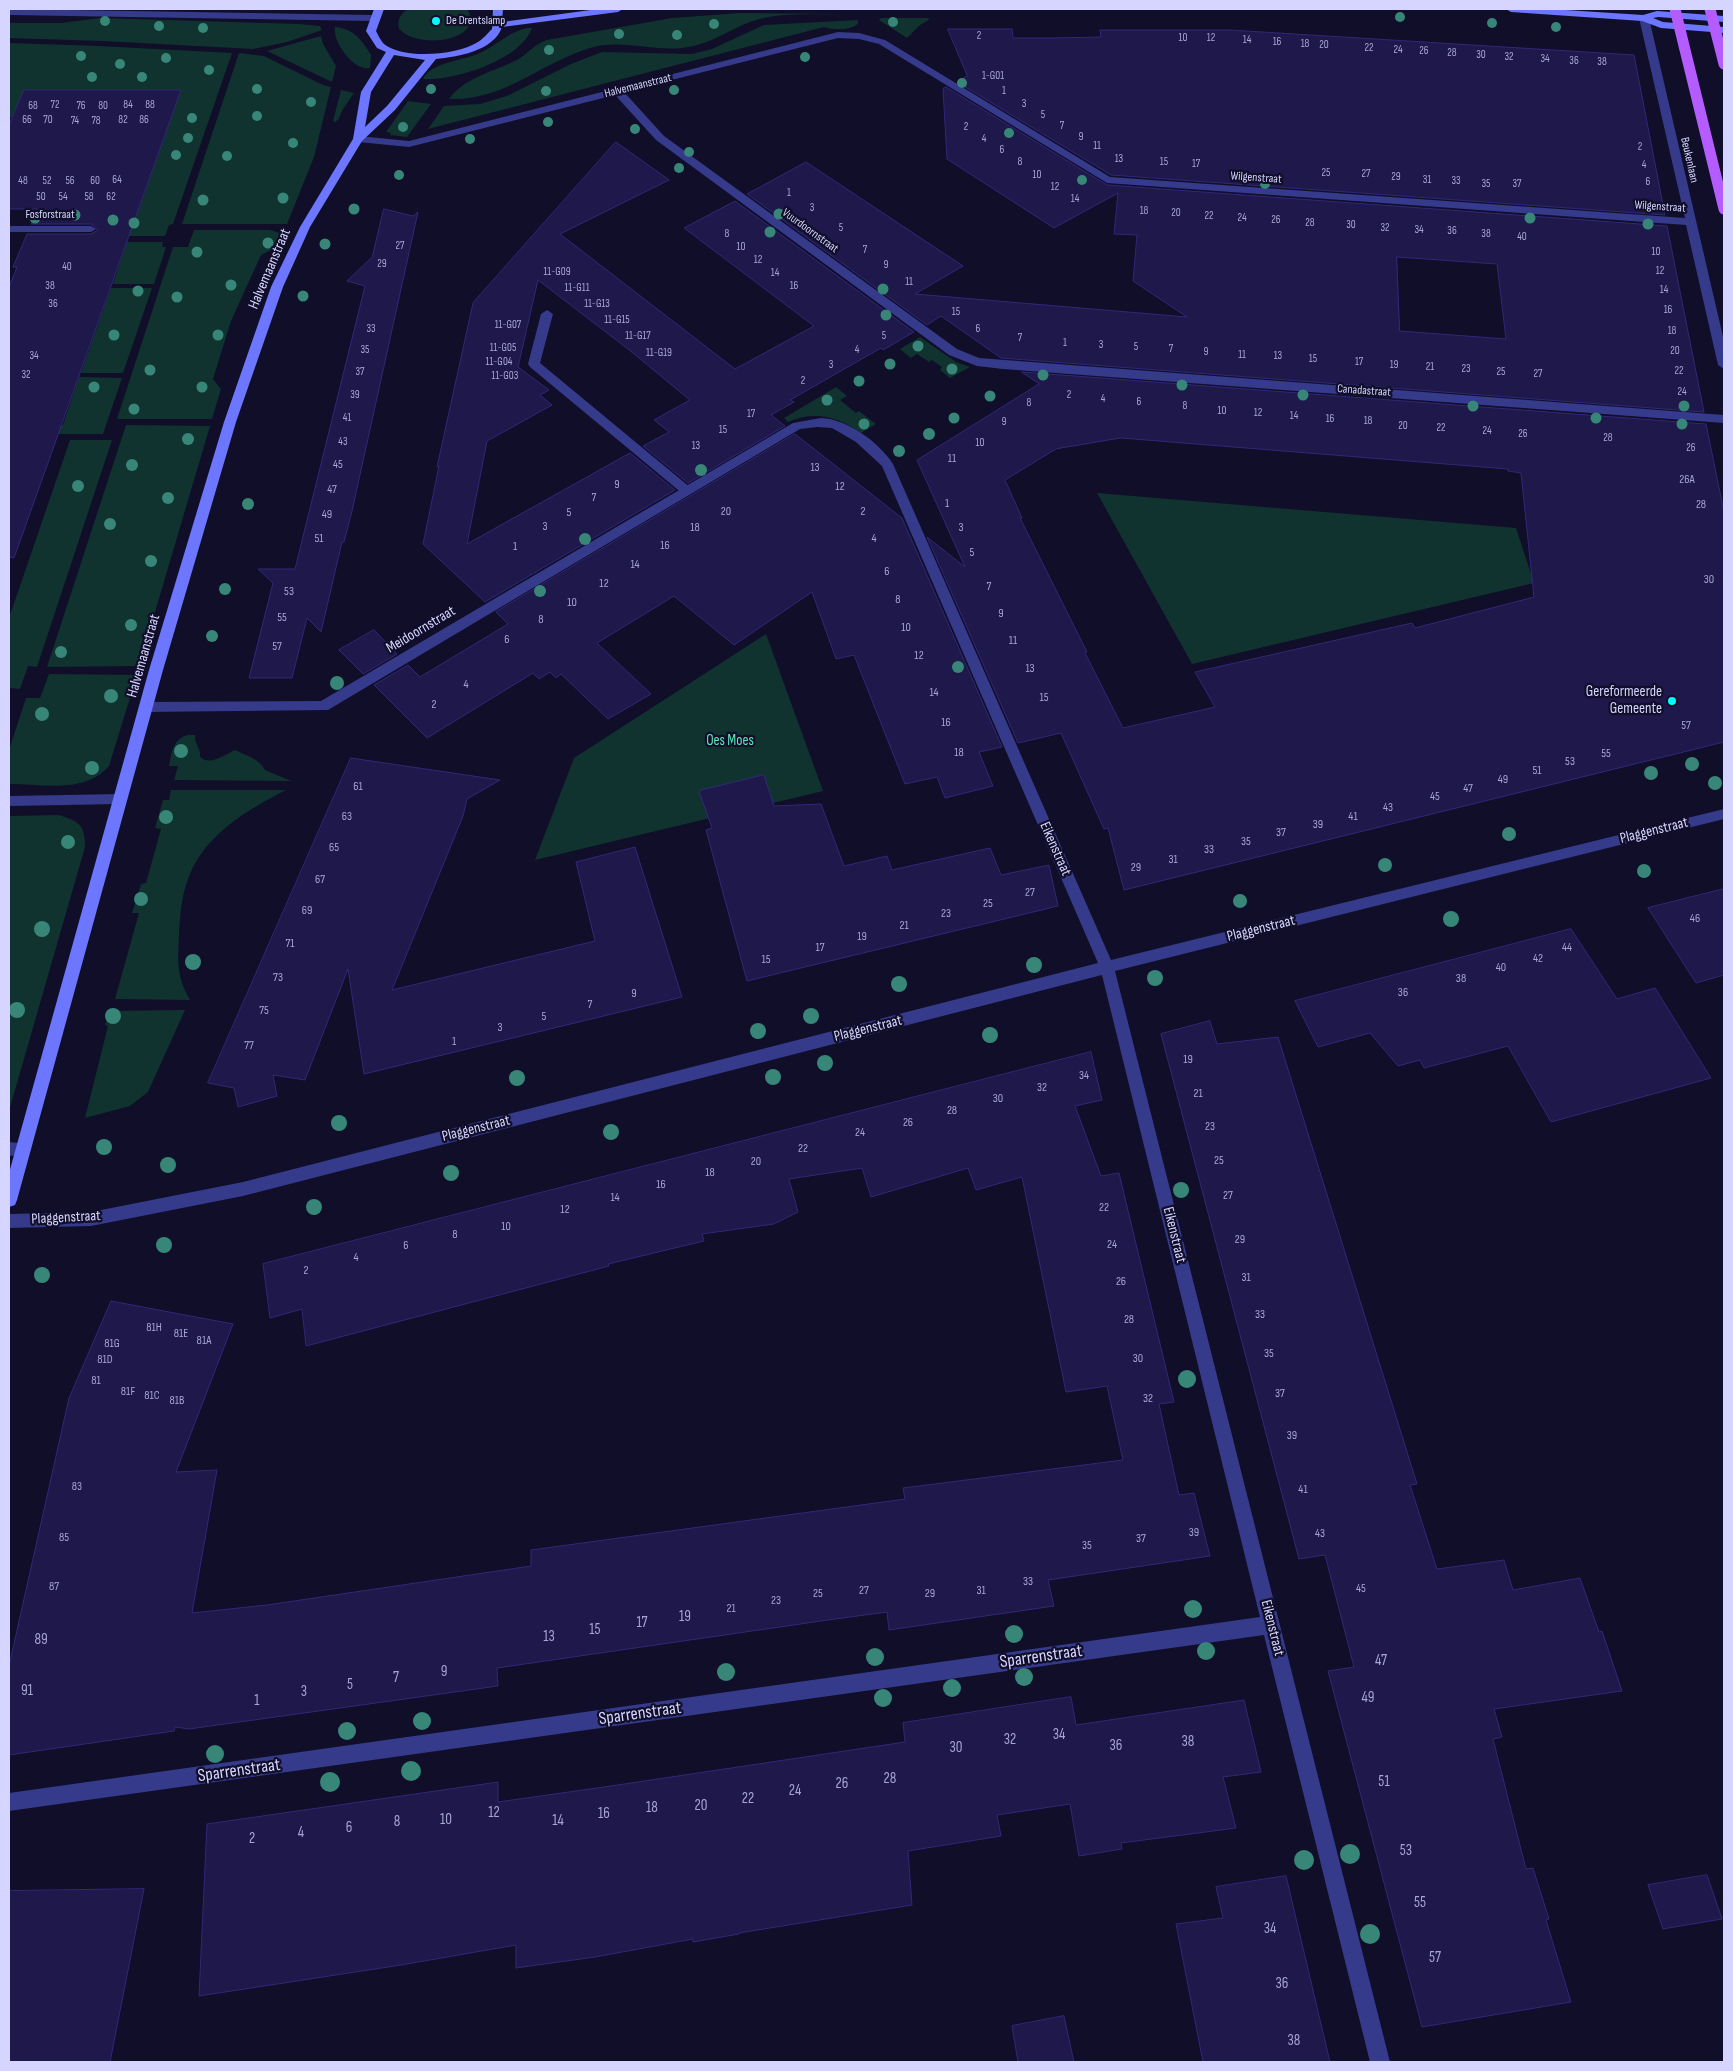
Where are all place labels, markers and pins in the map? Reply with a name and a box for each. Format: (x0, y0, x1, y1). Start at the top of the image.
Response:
place label: De Drentslamp (446, 14, 505, 28)
marker: De Drentslamp (430, 15, 442, 27)
place label: Gereformeerde Gemeente (1586, 683, 1662, 718)
marker: Gereformeerde Gemeente (1666, 695, 1678, 707)

